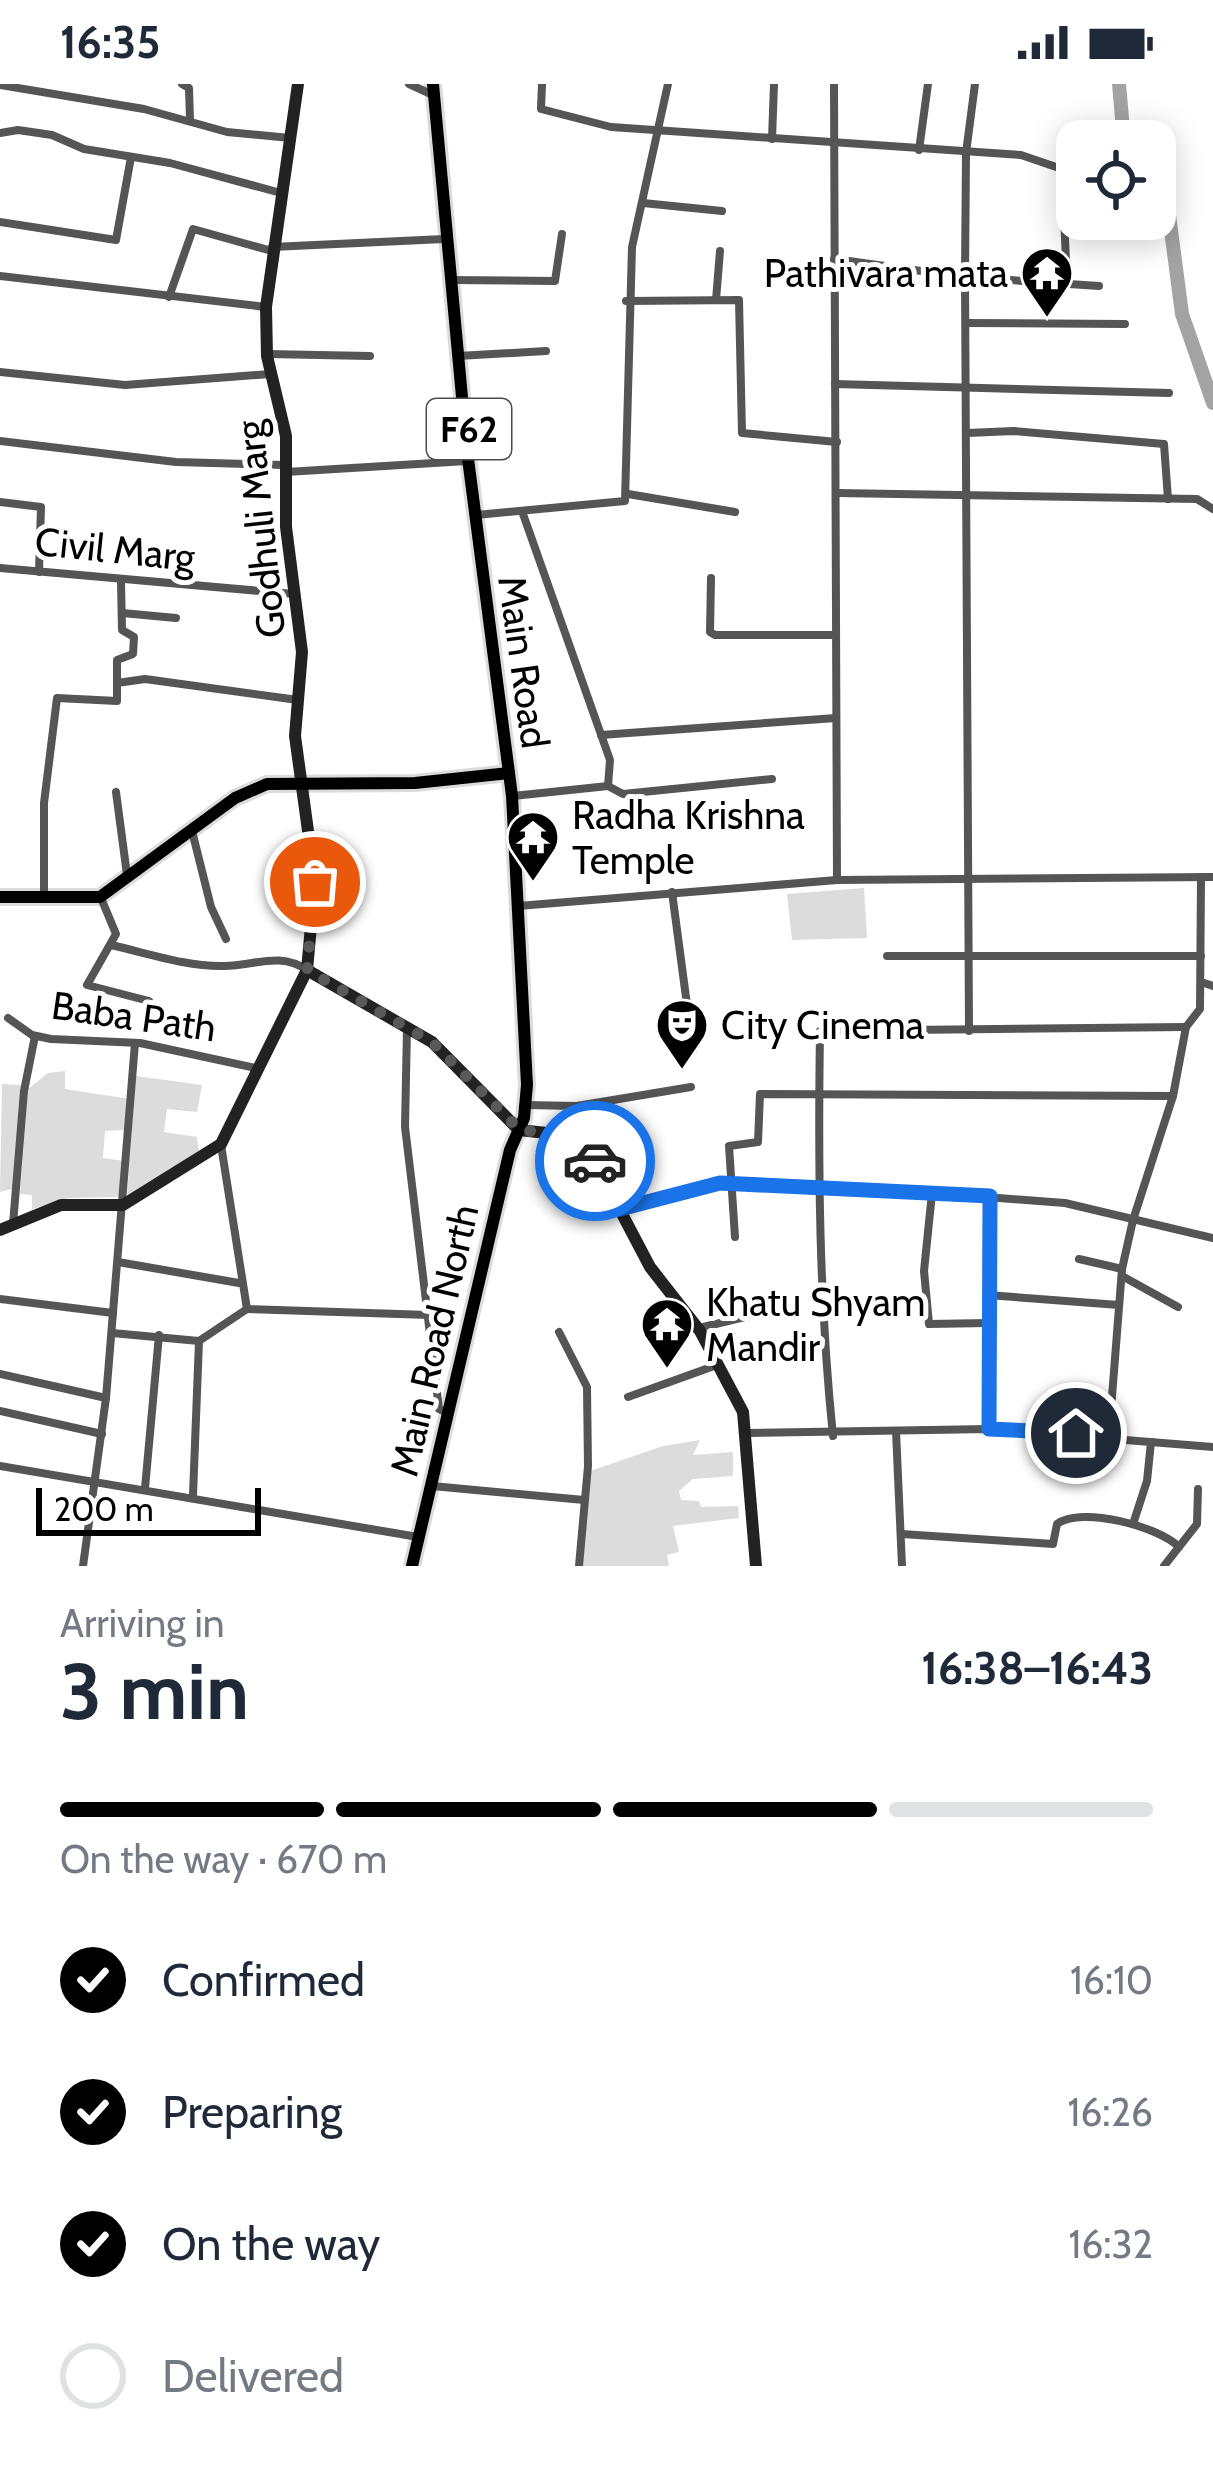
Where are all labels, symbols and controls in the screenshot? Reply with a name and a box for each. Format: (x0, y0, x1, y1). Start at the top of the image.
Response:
text: 16:35 (60, 15, 160, 69)
map controls (1056, 120, 1176, 240)
button: locate (1056, 120, 1176, 240)
temple icon: Pathivara mata (1019, 245, 1075, 319)
place label: Pathivara mata (764, 249, 1008, 297)
road number: F62 (427, 399, 511, 459)
street label: Godhuli Marg (225, 417, 295, 640)
street label: Civil Marg (33, 517, 198, 581)
street label: Main Road (488, 573, 560, 751)
place label: Radha Krishna Temple (572, 791, 805, 884)
temple icon: Radha Krishna Temple (505, 809, 561, 883)
pin (264, 831, 366, 933)
icon: bag (282, 849, 348, 915)
street label: Baba Path (49, 981, 219, 1051)
theatre icon: City Cinema (654, 997, 710, 1071)
place label: City Cinema (721, 1001, 925, 1049)
courier (535, 1101, 655, 1221)
icon: car (562, 1128, 628, 1194)
street label: Main Road North (379, 1199, 489, 1481)
place label: Khatu Shyam Mandir (706, 1278, 925, 1371)
temple icon: Khatu Shyam Mandir (639, 1296, 695, 1370)
pin (1025, 1382, 1127, 1484)
icon: home (1043, 1400, 1109, 1466)
scale bar (36, 1482, 261, 1535)
text: 200 m (54, 1489, 154, 1529)
text: Arriving in (60, 1599, 224, 1647)
text: 16:38–16:43 (921, 1641, 1153, 1695)
text: 3 min (60, 1644, 249, 1739)
text: On the way · 670 m (60, 1835, 387, 1883)
icon: check (60, 1947, 126, 2013)
text: Confirmed (162, 1953, 365, 2007)
text: 16:10 (1070, 1956, 1153, 2004)
icon: check (60, 2079, 126, 2145)
text: Preparing (162, 2085, 342, 2139)
text: 16:26 (1067, 2088, 1153, 2136)
icon: check (60, 2211, 126, 2277)
text: On the way (162, 2217, 380, 2271)
text: 16:32 (1068, 2220, 1153, 2268)
text: Delivered (162, 2349, 344, 2403)

